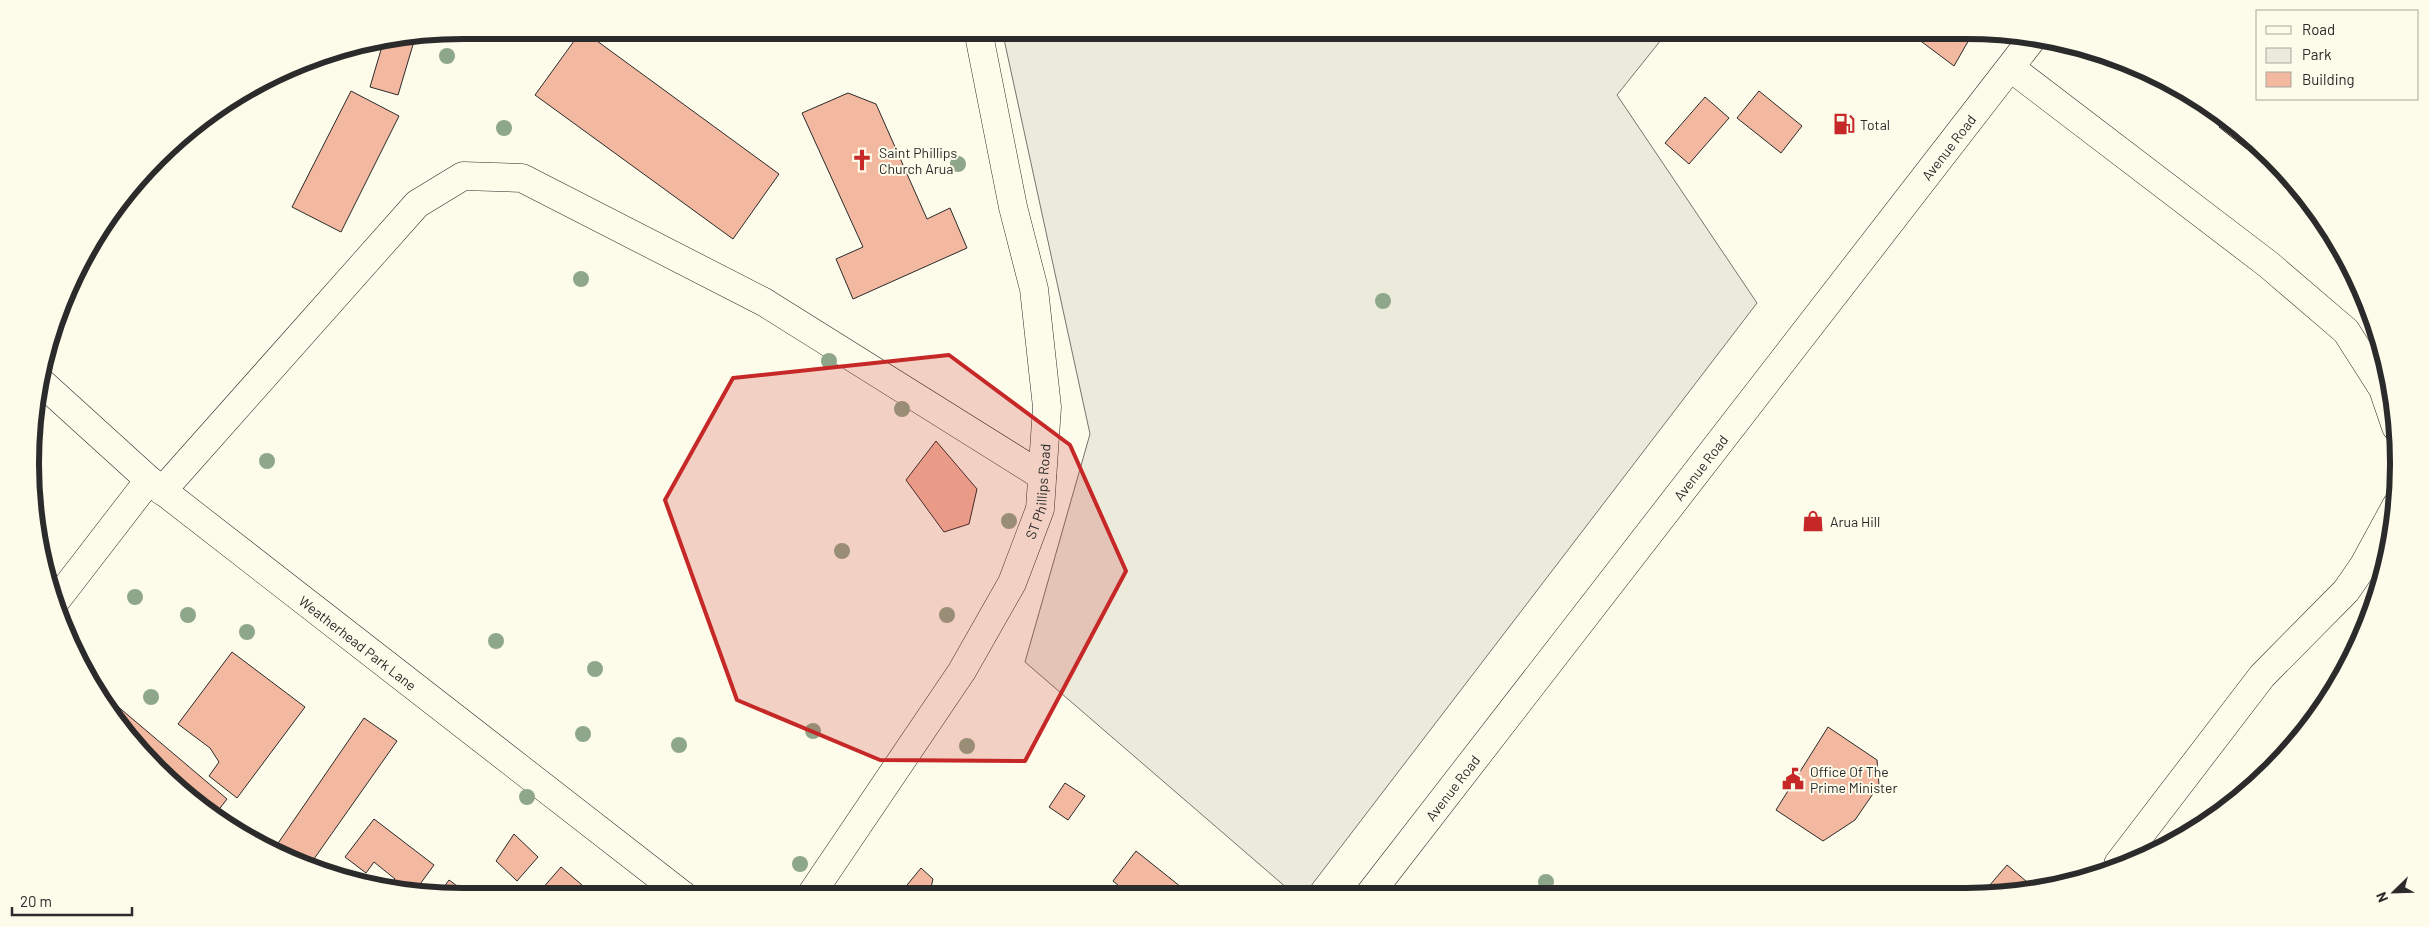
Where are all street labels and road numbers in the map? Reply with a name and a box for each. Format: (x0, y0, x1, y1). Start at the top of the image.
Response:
street label: Avenue Road (1918, 111, 1979, 183)
street label: Avenue Road (1670, 431, 1731, 503)
street label: ST Phillips Road (1021, 443, 1053, 541)
street label: Weatherhead Park Lane (296, 592, 420, 693)
street label: Avenue Road (1422, 751, 1483, 824)

